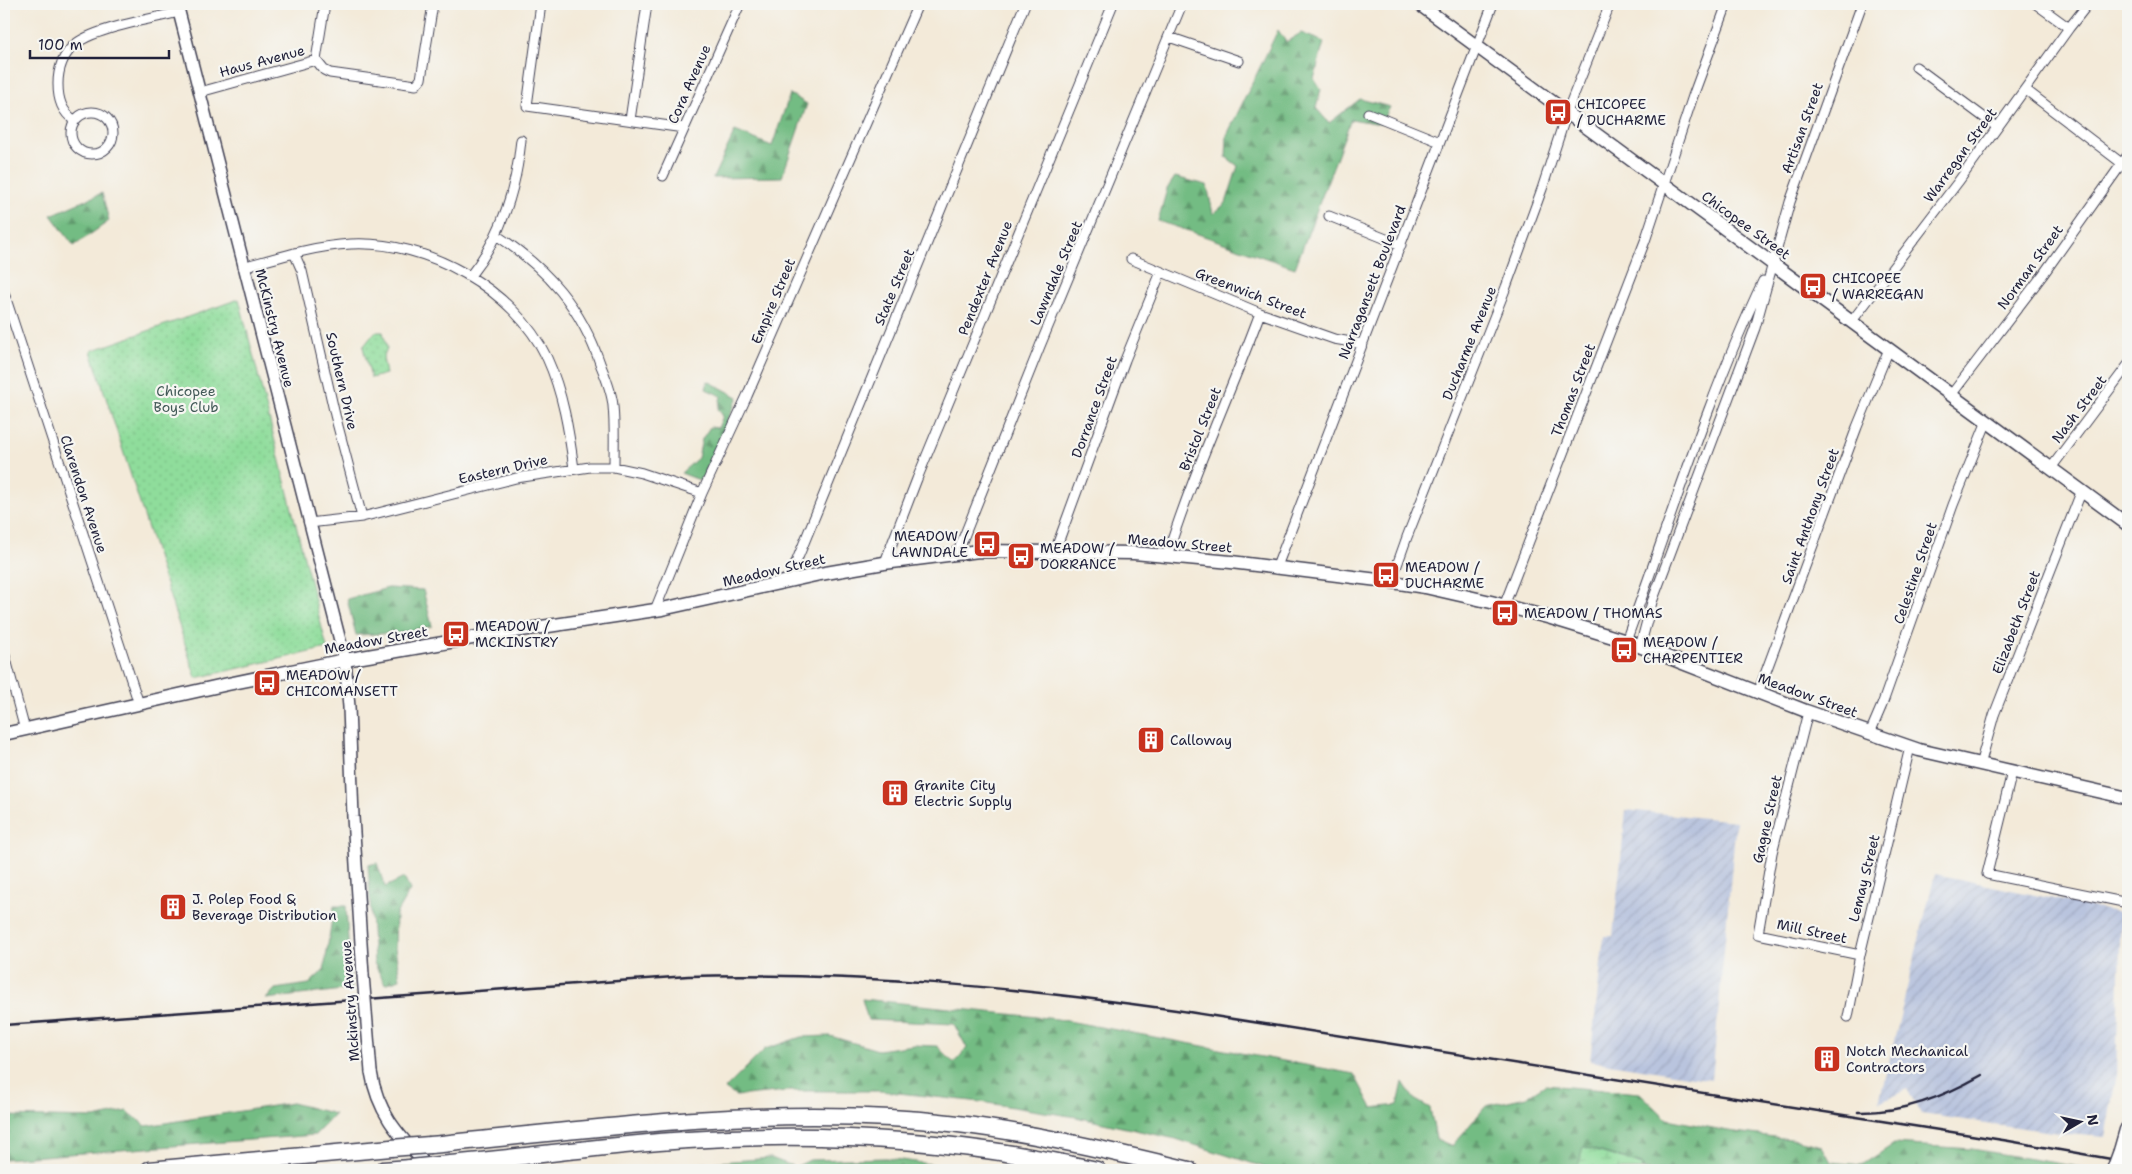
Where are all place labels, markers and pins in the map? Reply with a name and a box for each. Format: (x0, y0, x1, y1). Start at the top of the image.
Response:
place label: CHICOPEE / DUCHARME (1577, 95, 1666, 129)
bus stop icon: CHICOPEE / DUCHARME (1543, 97, 1573, 127)
place label: CHICOPEE / WARREGAN (1832, 269, 1924, 303)
bus stop icon: CHICOPEE / WARREGAN (1798, 271, 1828, 301)
place label: MEADOW / LAWNDALE (892, 527, 969, 561)
bus stop icon: MEADOW / LAWNDALE (972, 529, 1002, 559)
place label: MEADOW / DORRANCE (1040, 539, 1117, 573)
bus stop icon: MEADOW / DORRANCE (1006, 541, 1036, 571)
place label: MEADOW / DUCHARME (1405, 558, 1485, 592)
bus stop icon: MEADOW / DUCHARME (1371, 560, 1401, 590)
bus stop icon: MEADOW / THOMAS (1490, 598, 1520, 628)
place label: MEADOW / THOMAS (1524, 604, 1663, 622)
place label: MEADOW / MCKINSTRY (475, 617, 559, 651)
bus stop icon: MEADOW / MCKINSTRY (441, 619, 471, 649)
place label: MEADOW / CHARPENTIER (1643, 633, 1743, 667)
bus stop icon: MEADOW / CHARPENTIER (1609, 635, 1639, 665)
place label: MEADOW / CHICOMANSETT (286, 666, 398, 700)
bus stop icon: MEADOW / CHICOMANSETT (252, 668, 282, 698)
building icon: Calloway (1136, 725, 1166, 755)
place label: Calloway (1170, 731, 1232, 749)
place label: Granite City Electric Supply (914, 776, 1012, 810)
building icon: Granite City Electric Supply (880, 778, 910, 808)
place label: J. Polep Food & Beverage Distribution (192, 890, 337, 924)
building icon: J. Polep Food & Beverage Distribution (158, 892, 188, 922)
place label: Notch Mechanical Contractors (1846, 1042, 1969, 1076)
building icon: Notch Mechanical Contractors (1812, 1044, 1842, 1074)

